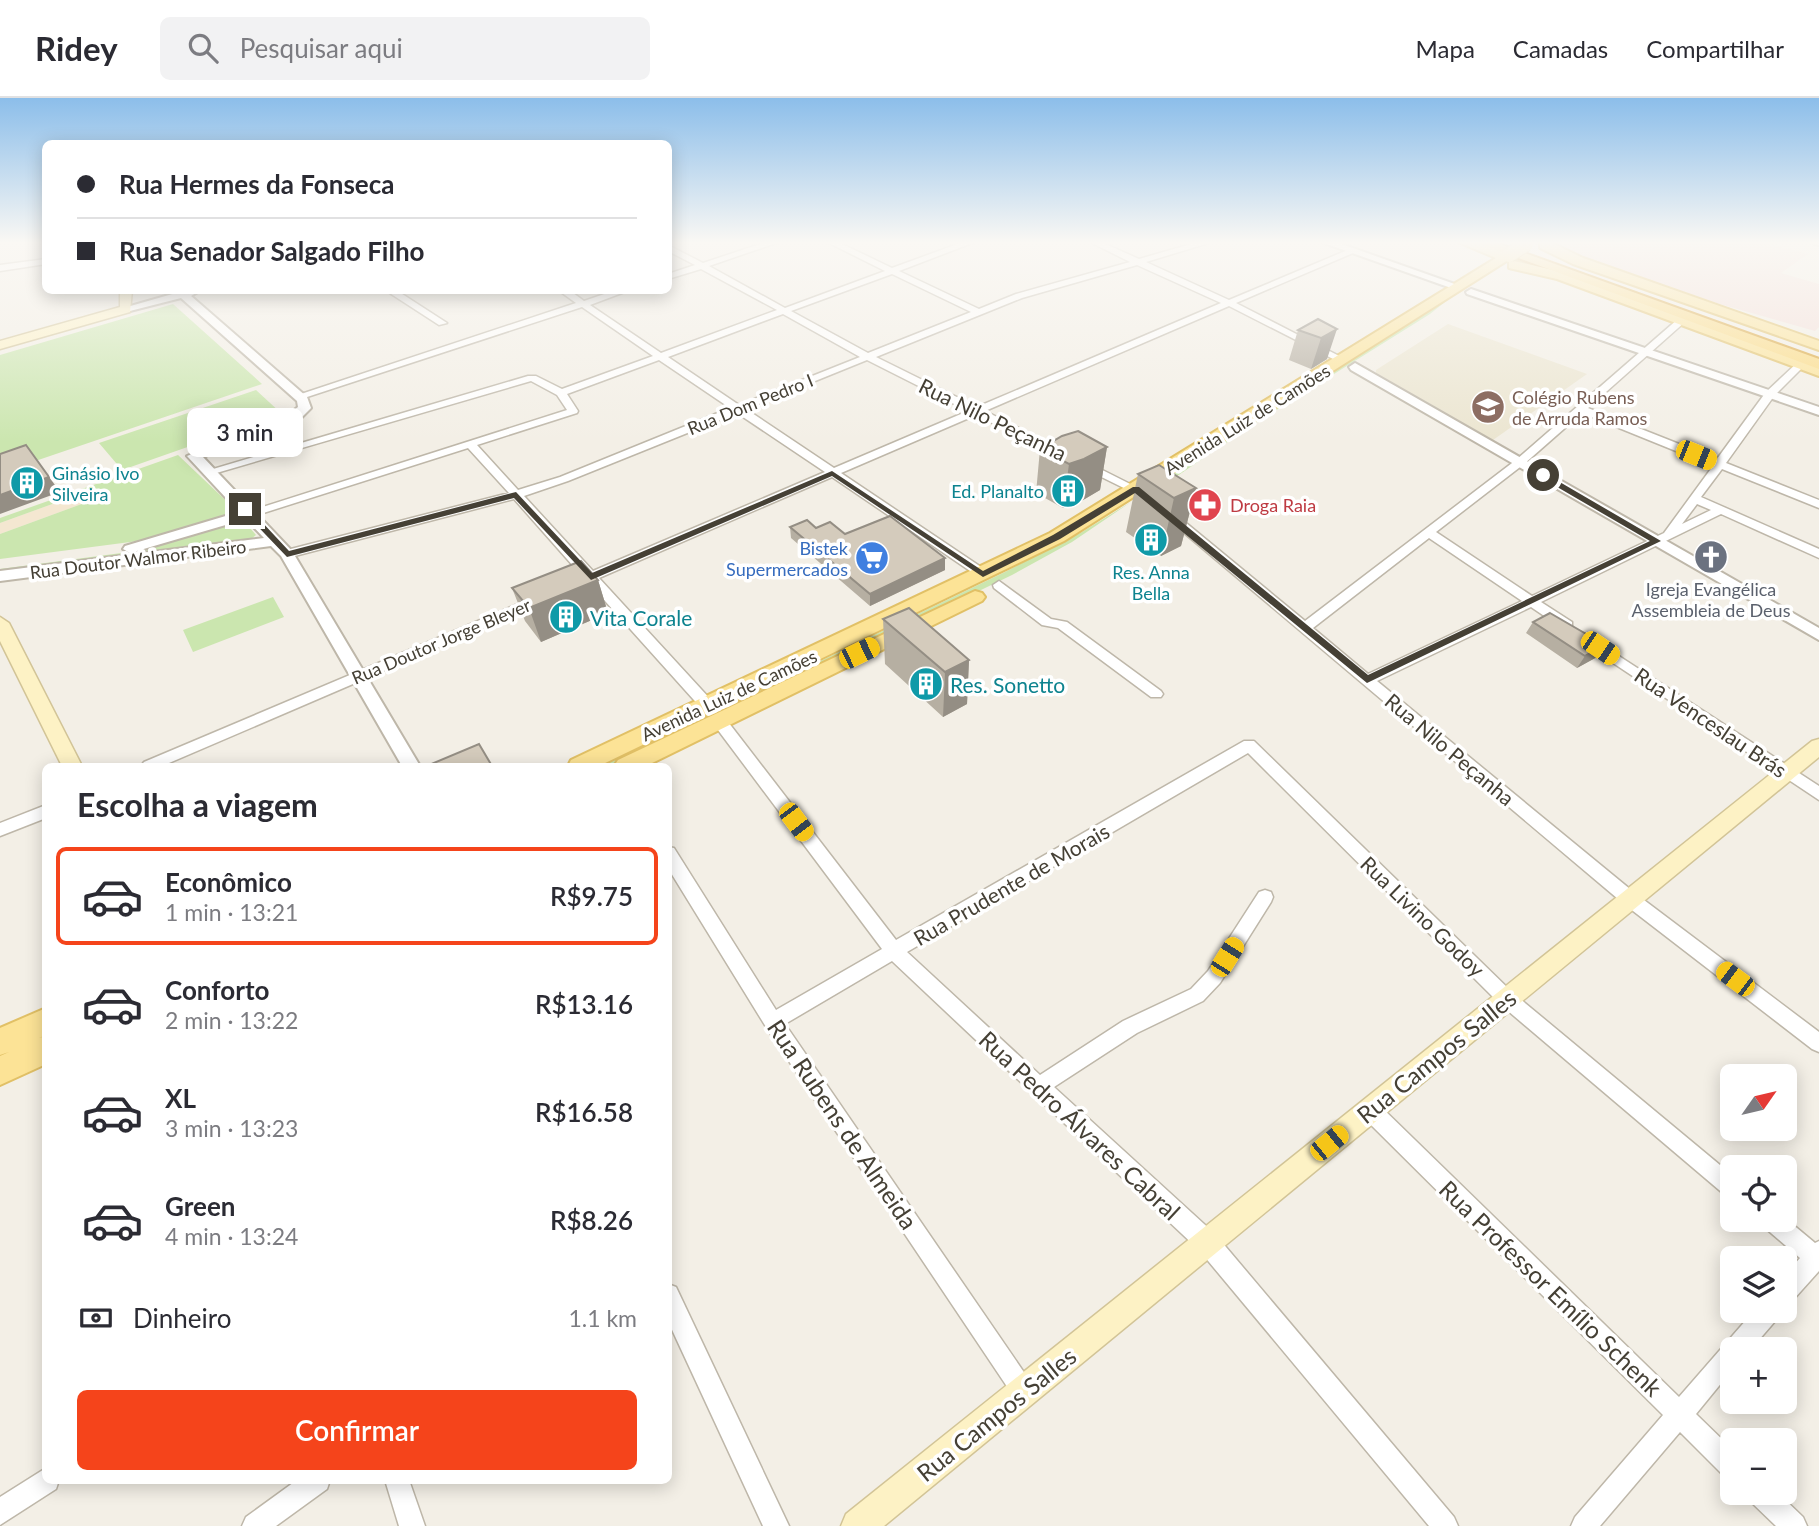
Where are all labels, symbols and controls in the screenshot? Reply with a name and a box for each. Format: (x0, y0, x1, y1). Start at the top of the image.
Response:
search box (160, 17, 650, 80)
text: Ridey (35, 28, 118, 68)
icon: search (184, 29, 222, 67)
text: Pesquisar aqui (240, 32, 403, 64)
text: Mapa (1416, 34, 1475, 63)
text: Camadas (1513, 34, 1608, 63)
text: Compartilhar (1646, 34, 1784, 63)
text: Rua Hermes da Fonseca (119, 168, 394, 200)
text: Rua Senador Salgado Filho (119, 235, 425, 267)
street label: Avenida Luiz de Camões (1160, 359, 1334, 479)
street label: Rua Dom Pedro I (684, 369, 816, 439)
street label: Rua Nilo Peçanha (915, 372, 1071, 466)
place label: Colégio Rubens de Arruda Ramos (1512, 386, 1648, 429)
school or university icon: Colégio Rubens de Arruda Ramos (1469, 388, 1507, 426)
callout: 3 min (187, 408, 303, 456)
text: 3 min (217, 418, 273, 446)
car (1673, 437, 1720, 473)
route start (1527, 459, 1559, 491)
place label: Ginásio Ivo Silveira (52, 462, 139, 505)
building icon: Ginásio Ivo Silveira (8, 464, 46, 502)
building icon: Ed. Planalto (1049, 472, 1087, 510)
place label: Ed. Planalto (951, 480, 1044, 502)
pharmacy icon: Droga Raia (1186, 486, 1224, 524)
route end (229, 493, 261, 525)
place label: Droga Raia (1230, 494, 1316, 516)
building icon: Res. Anna Bella (1132, 521, 1170, 559)
street label: Rua Doutor Walmor Ribeiro (29, 535, 247, 583)
place label: Bistek Supermercados (726, 537, 849, 580)
church icon: Igreja Evangélica Assembleia de Deus (1692, 538, 1730, 576)
supermarket icon: Bistek Supermercados (853, 539, 891, 577)
place label: Res. Anna Bella (1112, 561, 1190, 604)
place label: Igreja Evangélica Assembleia de Deus (1632, 578, 1791, 621)
street label: Rua Doutor Jorge Bleyer (348, 593, 534, 689)
building icon: Vita Corale (547, 598, 585, 636)
place label: Vita Corale (590, 605, 692, 630)
car (1577, 628, 1624, 668)
car (836, 634, 883, 672)
street label: Avenida Luiz de Camões (638, 645, 821, 745)
street label: Rua Venceslau Brás (1630, 662, 1792, 782)
building icon: Res. Sonetto (907, 665, 945, 703)
place label: Res. Sonetto (950, 672, 1065, 697)
street label: Rua Nilo Peçanha (1380, 688, 1520, 810)
text: Escolha a viagem (77, 785, 318, 824)
car (775, 799, 818, 845)
street label: Rua Prudente de Morais (909, 818, 1113, 950)
street label: Rua Livino Godoy (1356, 851, 1490, 981)
icon: car (81, 865, 144, 928)
text: Econômico (165, 866, 292, 898)
text: R$9.75 (550, 880, 633, 912)
text: 1 min · 13:21 (165, 898, 298, 926)
car (1207, 934, 1248, 980)
car (1712, 958, 1759, 1000)
icon: car (81, 973, 144, 1036)
text: Conforto (165, 974, 269, 1006)
street label: Rua Campos Salles (1351, 983, 1521, 1129)
text: R$13.16 (535, 988, 633, 1020)
text: 2 min · 13:22 (165, 1006, 298, 1034)
street label: Rua Rubens de Almeida (762, 1014, 924, 1234)
street label: Rua Pedro Álvares Cabral (974, 1024, 1186, 1226)
north arrow (1720, 1064, 1797, 1141)
map controls (1720, 1064, 1797, 1505)
icon: car (81, 1081, 144, 1144)
text: XL (165, 1082, 196, 1114)
text: R$16.58 (535, 1096, 633, 1128)
text: 3 min · 13:23 (165, 1114, 298, 1142)
car (1307, 1122, 1352, 1164)
button: locate (1720, 1155, 1797, 1232)
street label: Rua Professor Emílio Schenk (1434, 1174, 1669, 1402)
icon: car (81, 1189, 144, 1252)
text: Green (165, 1190, 235, 1222)
text: R$8.26 (550, 1204, 633, 1236)
text: 4 min · 13:24 (165, 1222, 298, 1250)
button: layers (1720, 1246, 1797, 1323)
icon: cash (77, 1299, 115, 1337)
text: Dinheiro (133, 1302, 231, 1334)
text: 1.1 km (568, 1304, 637, 1332)
button: + (1720, 1337, 1797, 1414)
street label: Rua Campos Salles (911, 1341, 1081, 1487)
button: Confirmar (77, 1390, 637, 1470)
button: − (1720, 1428, 1797, 1505)

